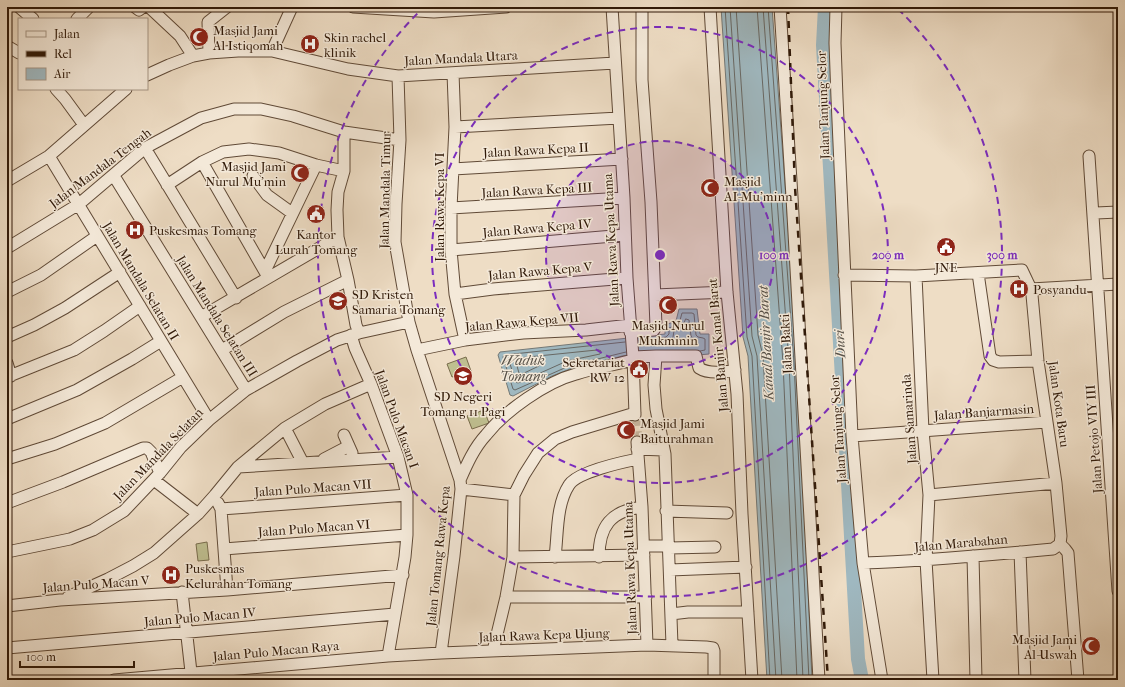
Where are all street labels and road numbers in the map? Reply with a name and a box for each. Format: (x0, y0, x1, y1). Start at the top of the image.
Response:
street label: Jalan Mandala Utara (403, 47, 519, 69)
street label: Jalan Tanjung Selor (814, 50, 832, 160)
street label: Jalan Mandala Tengah (45, 124, 154, 212)
street label: Jalan Mandala Timur (376, 131, 394, 250)
street label: Jalan Rawa Kepa II (482, 140, 589, 160)
street label: Jalan Rawa Kepa VI (432, 152, 447, 263)
street label: Jalan Rawa Kepa Utama (600, 172, 622, 308)
street label: Jalan Rawa Kepa III (480, 180, 593, 200)
street label: Jalan Rawa Kepa IV (481, 216, 593, 240)
street label: Jalan Mandala Selatan II (99, 218, 182, 343)
street label: Jalan Mandala Selatan III (173, 252, 261, 379)
street label: Jalan Rawa Kepa V (486, 259, 593, 283)
street label: Jalan Banjir Kanal Barat (705, 277, 731, 414)
street label: Jalan Rawa Kepa VII (463, 310, 580, 335)
street label: Jalan Bakti (777, 313, 795, 375)
street label: Jalan Kota Baru (1045, 359, 1073, 449)
street label: Jalan Pulo Macan I (372, 367, 422, 470)
street label: Jalan Samarinda (898, 373, 920, 465)
street label: Jalan Tanjung Selor (827, 374, 849, 485)
street label: Jalan Petojo VIY III (1083, 384, 1105, 495)
street label: Jalan Banjarmasin (932, 401, 1035, 423)
street label: Jalan Mandala Selatan (109, 404, 206, 504)
street label: Jalan Pulo Macan VII (253, 476, 372, 500)
street label: Jalan Tomang Rawa Kepa (423, 484, 453, 628)
street label: Jalan Rawa Kepa Utama (620, 500, 640, 636)
street label: Jalan Pulo Macan VI (257, 517, 370, 539)
street label: Jalan Marabahan (913, 531, 1009, 555)
street label: Jalan Pulo Macan V (41, 573, 150, 595)
street label: Jalan Pulo Macan IV (142, 605, 257, 629)
street label: Jalan Rawa Kepa Ujung (477, 625, 611, 645)
street label: Jalan Pulo Macan Raya (211, 638, 341, 664)

